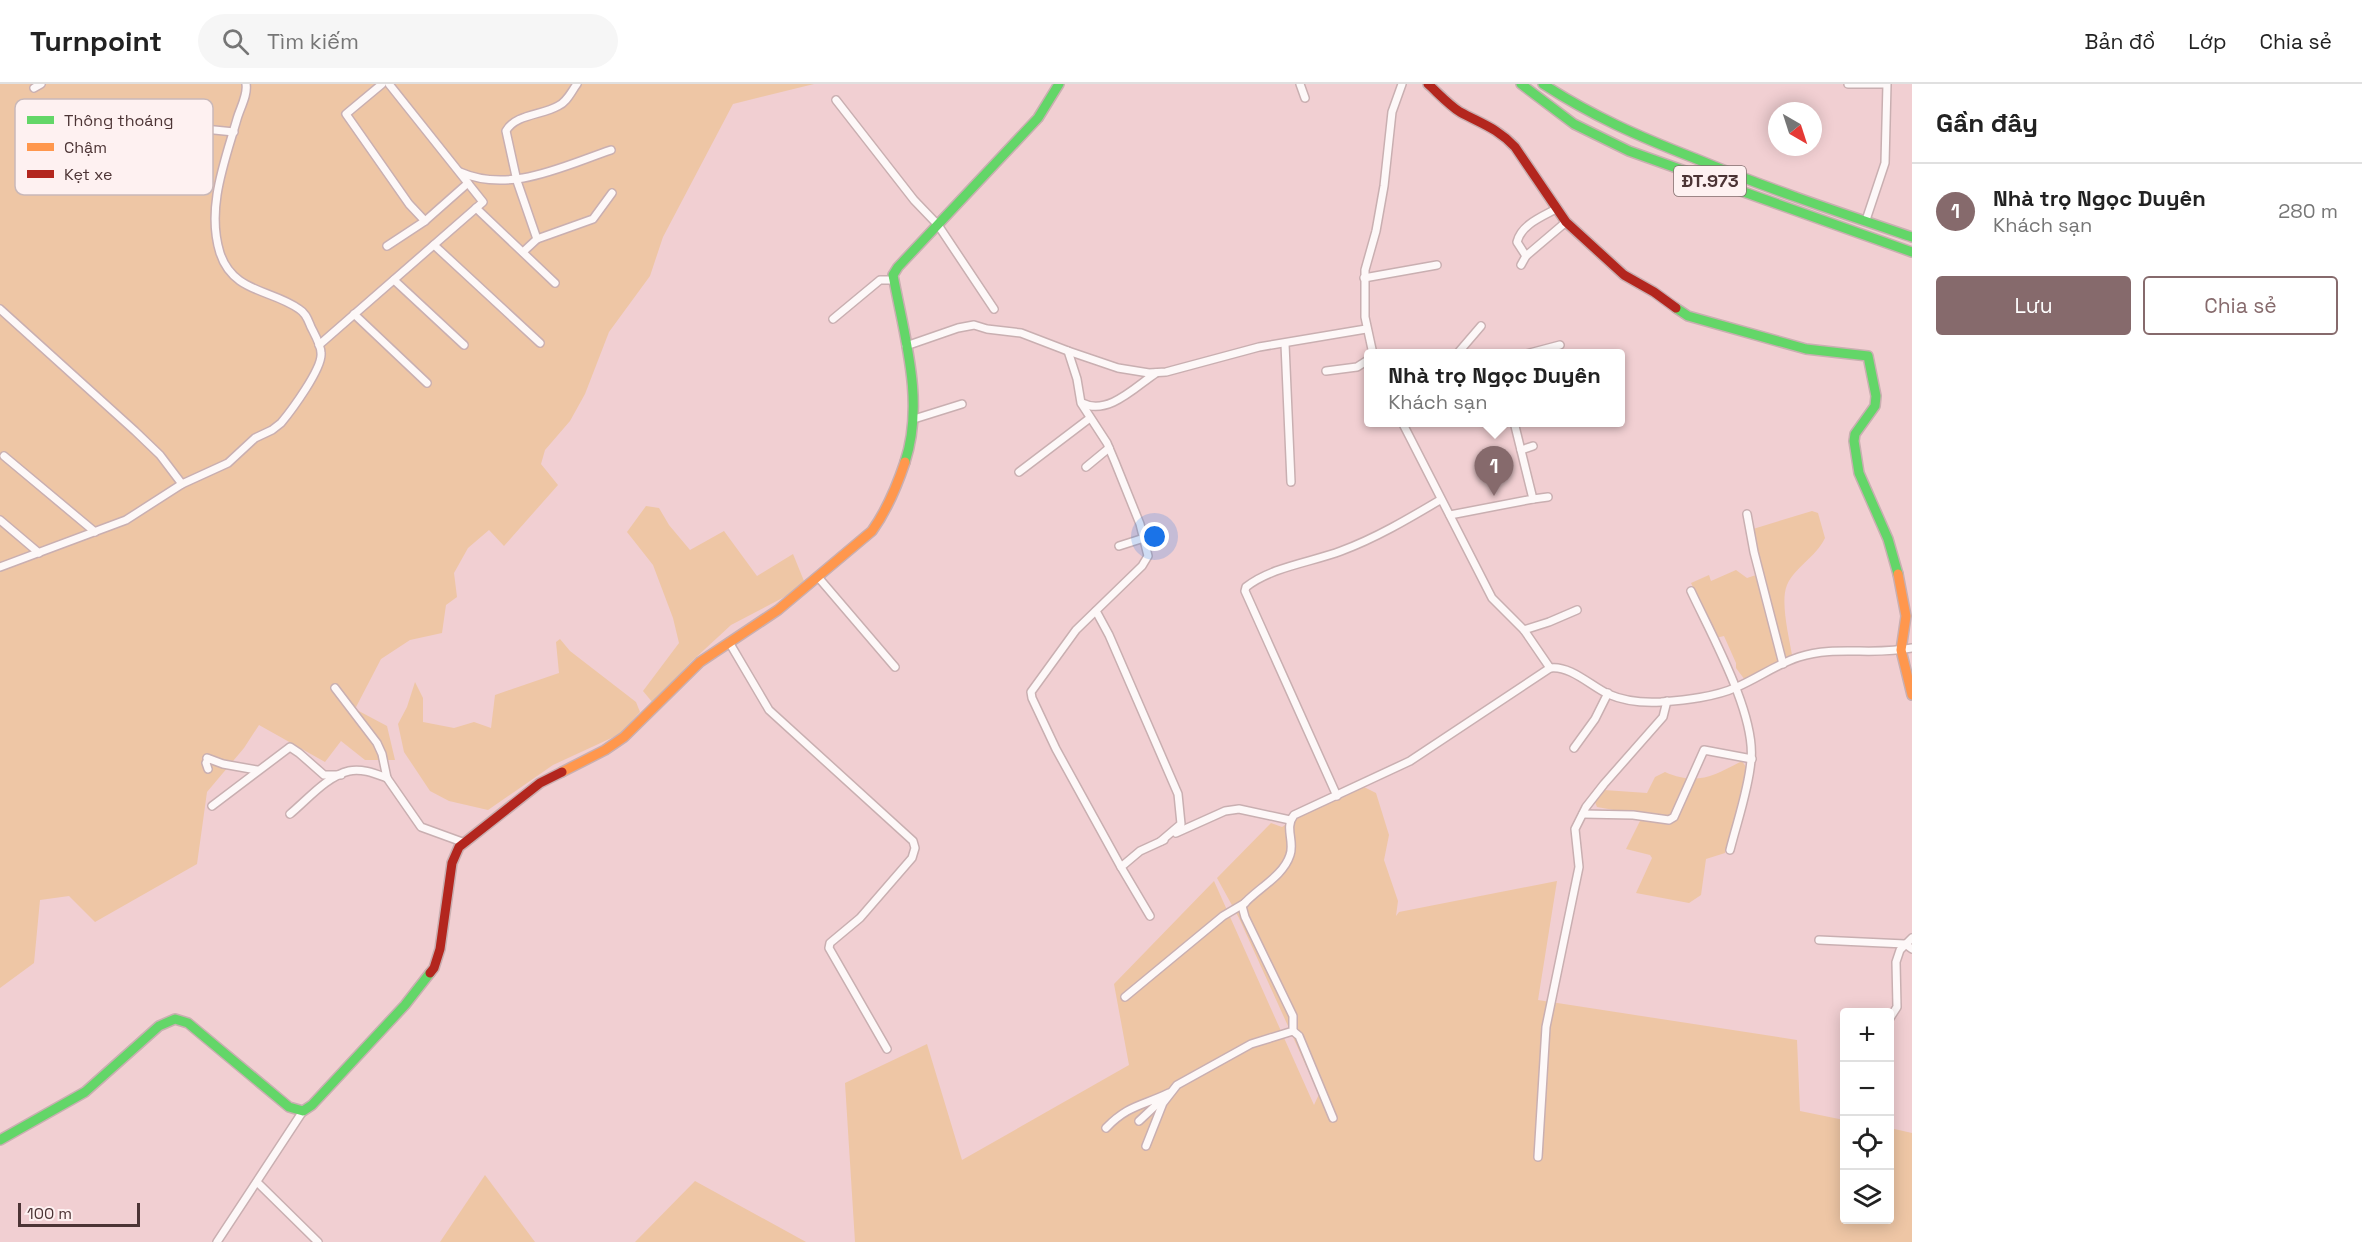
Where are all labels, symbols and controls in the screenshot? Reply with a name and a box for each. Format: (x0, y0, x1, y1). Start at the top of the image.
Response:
search box (198, 14, 618, 68)
text: Turnpoint (30, 23, 162, 59)
icon: search (219, 25, 252, 58)
text: Tìm kiếm (267, 27, 359, 55)
text: Bản đồ (2085, 28, 2155, 55)
text: Lớp (2188, 28, 2227, 55)
text: Chia sẻ (2260, 28, 2332, 55)
legend (15, 99, 213, 195)
north arrow (1768, 102, 1822, 156)
text: Gần đây (1936, 106, 2038, 140)
text: Thông thoáng (64, 110, 174, 131)
text: Chậm (64, 137, 107, 158)
text: Kẹt xe (64, 164, 113, 185)
road number: ĐT.973 (1674, 166, 1746, 196)
text: Nhà trọ Ngọc Duyên (1993, 184, 2206, 212)
text: 1 (1951, 198, 1960, 224)
text: 280 m (2278, 198, 2338, 224)
text: Khách sạn (1993, 212, 2092, 238)
button: Lưu (1936, 276, 2131, 335)
button: Chia sẻ (2143, 276, 2338, 335)
popup (1364, 349, 1625, 427)
text: Nhà trọ Ngọc Duyên (1388, 361, 1601, 389)
text: Khách sạn (1388, 389, 1487, 415)
pin: 1 (1474, 446, 1514, 496)
your location (1140, 522, 1169, 551)
map controls (1840, 1008, 1894, 1224)
button: + (1840, 1008, 1894, 1062)
button: − (1840, 1062, 1894, 1116)
button: locate (1840, 1116, 1894, 1170)
button: layers (1840, 1170, 1894, 1224)
scale bar (18, 1200, 140, 1228)
text: 100 m (27, 1203, 72, 1224)

